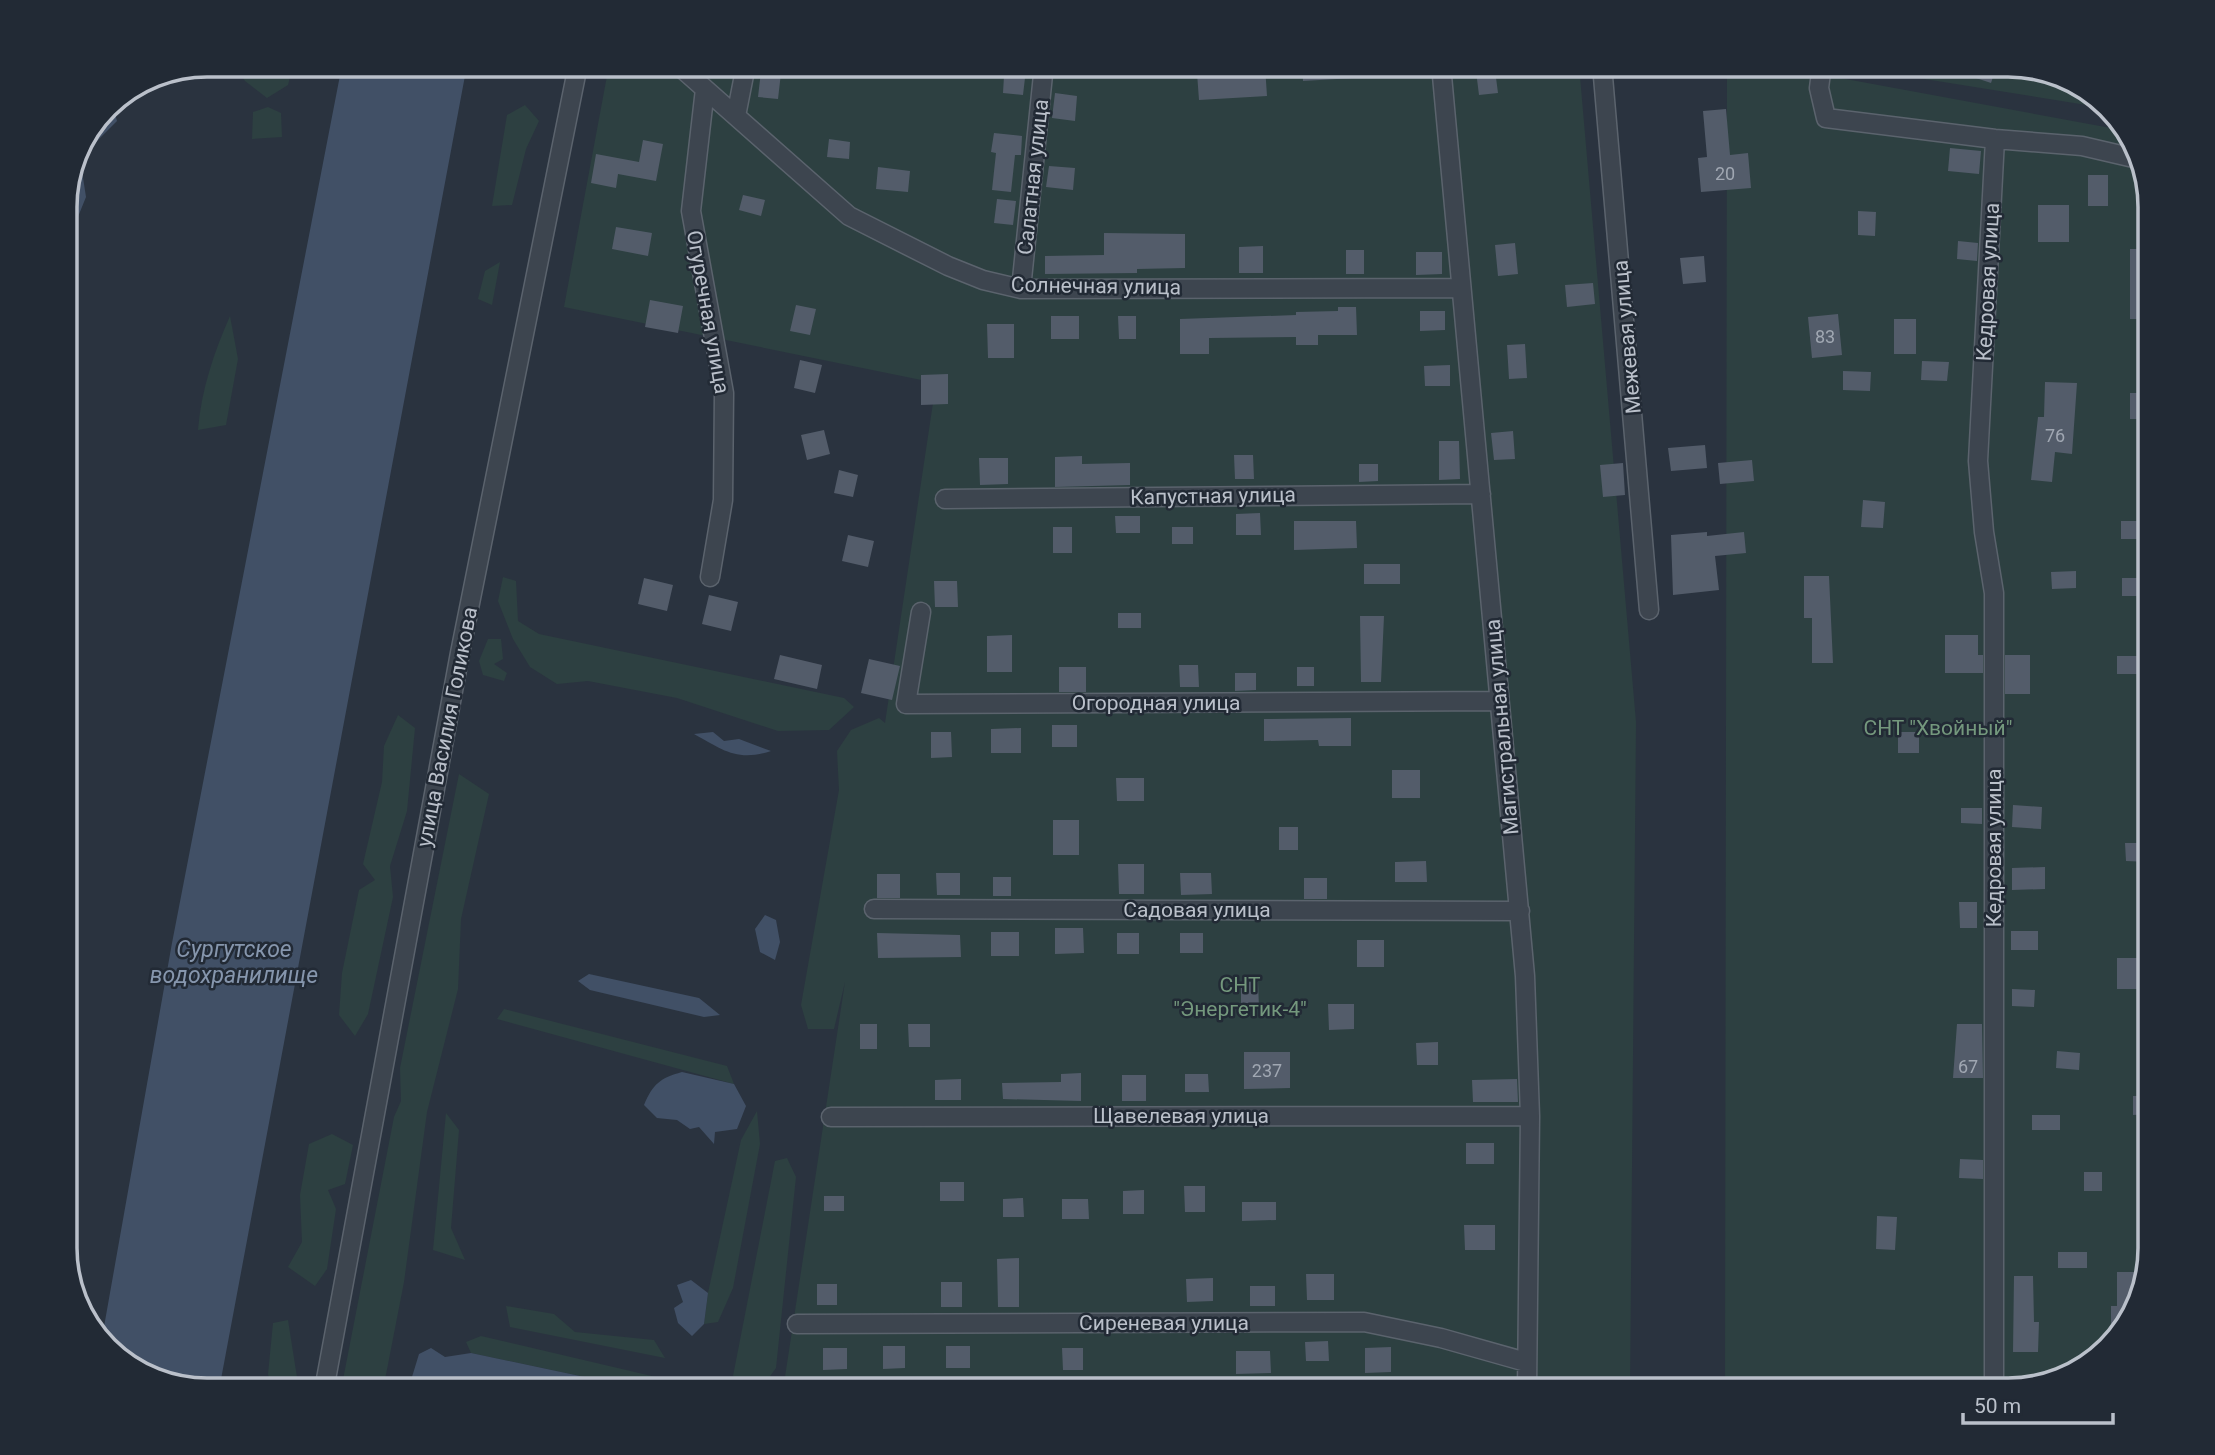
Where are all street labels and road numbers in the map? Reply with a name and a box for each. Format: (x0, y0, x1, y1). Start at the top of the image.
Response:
street label: Салатная улица (1013, 98, 1053, 256)
street label: Кедровая улица (1972, 202, 2004, 362)
street label: Огуречная улица (682, 228, 734, 396)
street label: Межевая улица (1608, 259, 1646, 415)
street label: Солнечная улица (1011, 273, 1181, 299)
street label: Капустная улица (1130, 483, 1296, 509)
street label: улица Василия Голикова (412, 605, 482, 849)
street label: Магистральная улица (1481, 618, 1523, 836)
street label: Огородная улица (1072, 691, 1240, 715)
street label: Кедровая улица (1982, 769, 2006, 927)
street label: Садовая улица (1123, 898, 1271, 922)
street label: Щавелевая улица (1093, 1104, 1269, 1128)
street label: Сиреневая улица (1079, 1311, 1249, 1335)

